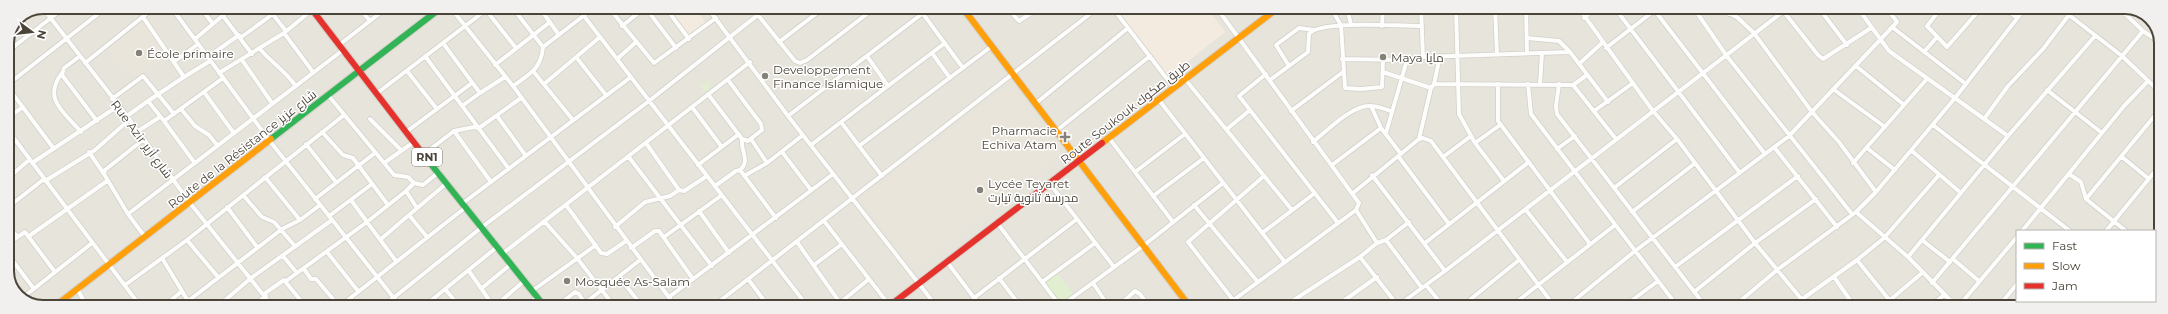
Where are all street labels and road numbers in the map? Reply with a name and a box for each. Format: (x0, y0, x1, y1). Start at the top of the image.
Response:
street label: Route Soukouk طريق صكوك (1057, 57, 1193, 167)
street label: Route de la Résistance شارع عزيز (165, 86, 320, 212)
street label: Rue Azir شارع أزير (107, 97, 176, 182)
road number: RN1 (412, 148, 442, 166)

